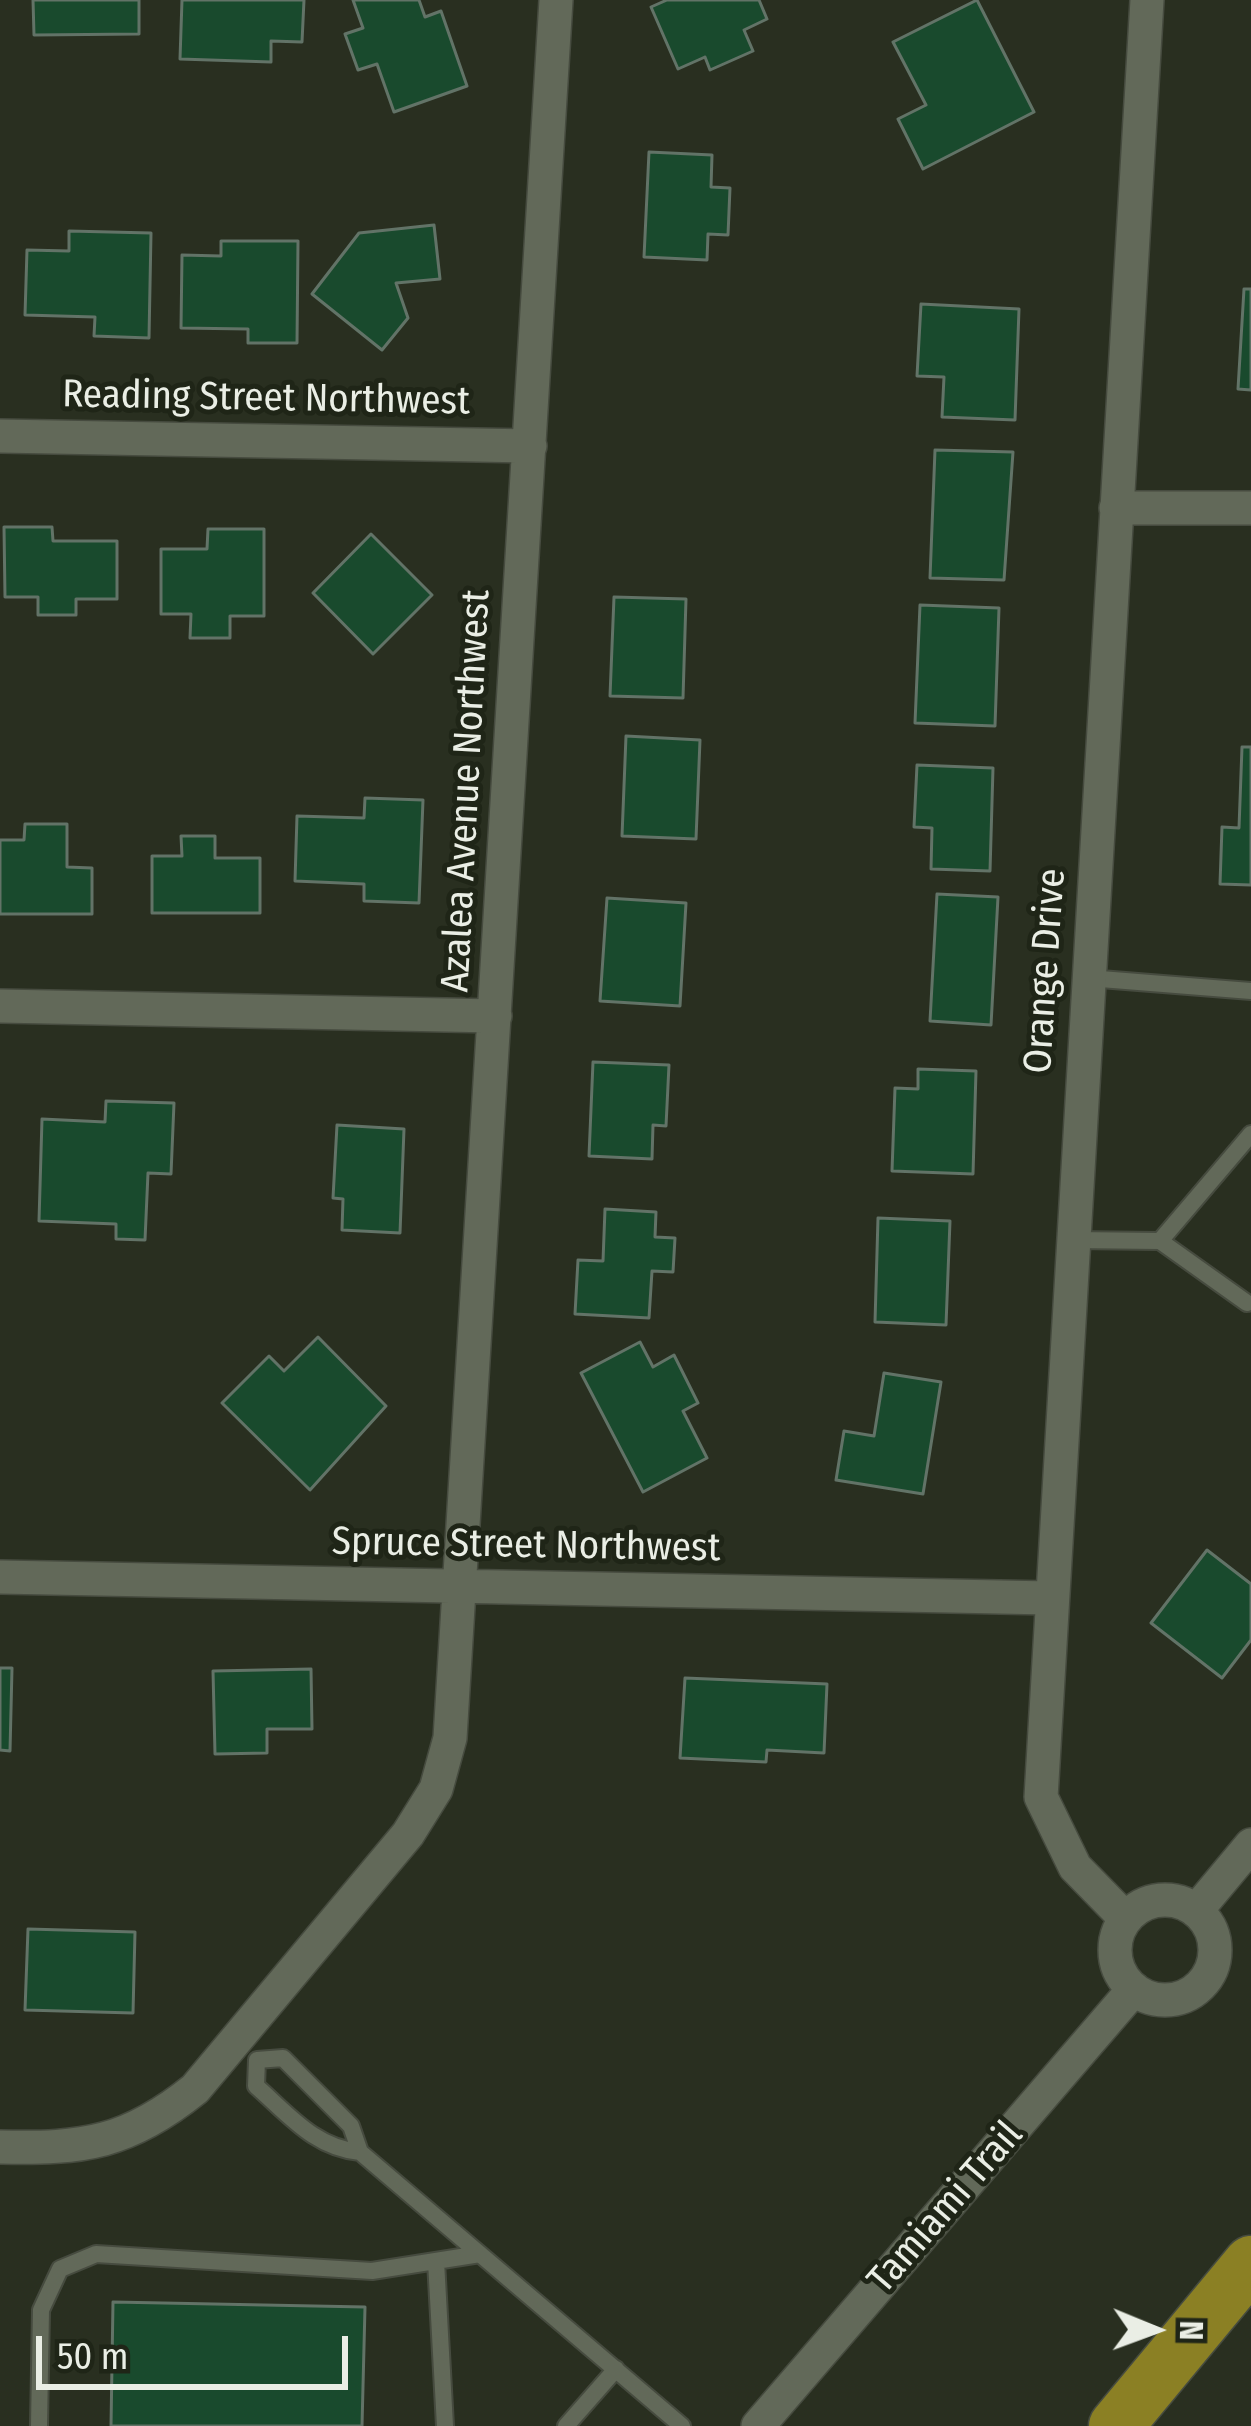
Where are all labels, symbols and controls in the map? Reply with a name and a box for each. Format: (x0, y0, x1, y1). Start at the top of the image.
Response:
street label: Reading Street Northwest (62, 372, 470, 426)
street label: Azalea Avenue Northwest (433, 588, 501, 994)
street label: Orange Drive (1015, 867, 1077, 1075)
street label: Spruce Street Northwest (331, 1519, 721, 1573)
street label: Tamiami Trail (859, 2113, 1033, 2303)
north arrow (1095, 2270, 1215, 2390)
scale bar (42, 2312, 354, 2386)
text: N (1171, 2320, 1211, 2341)
text: 50 m (57, 2335, 128, 2379)

